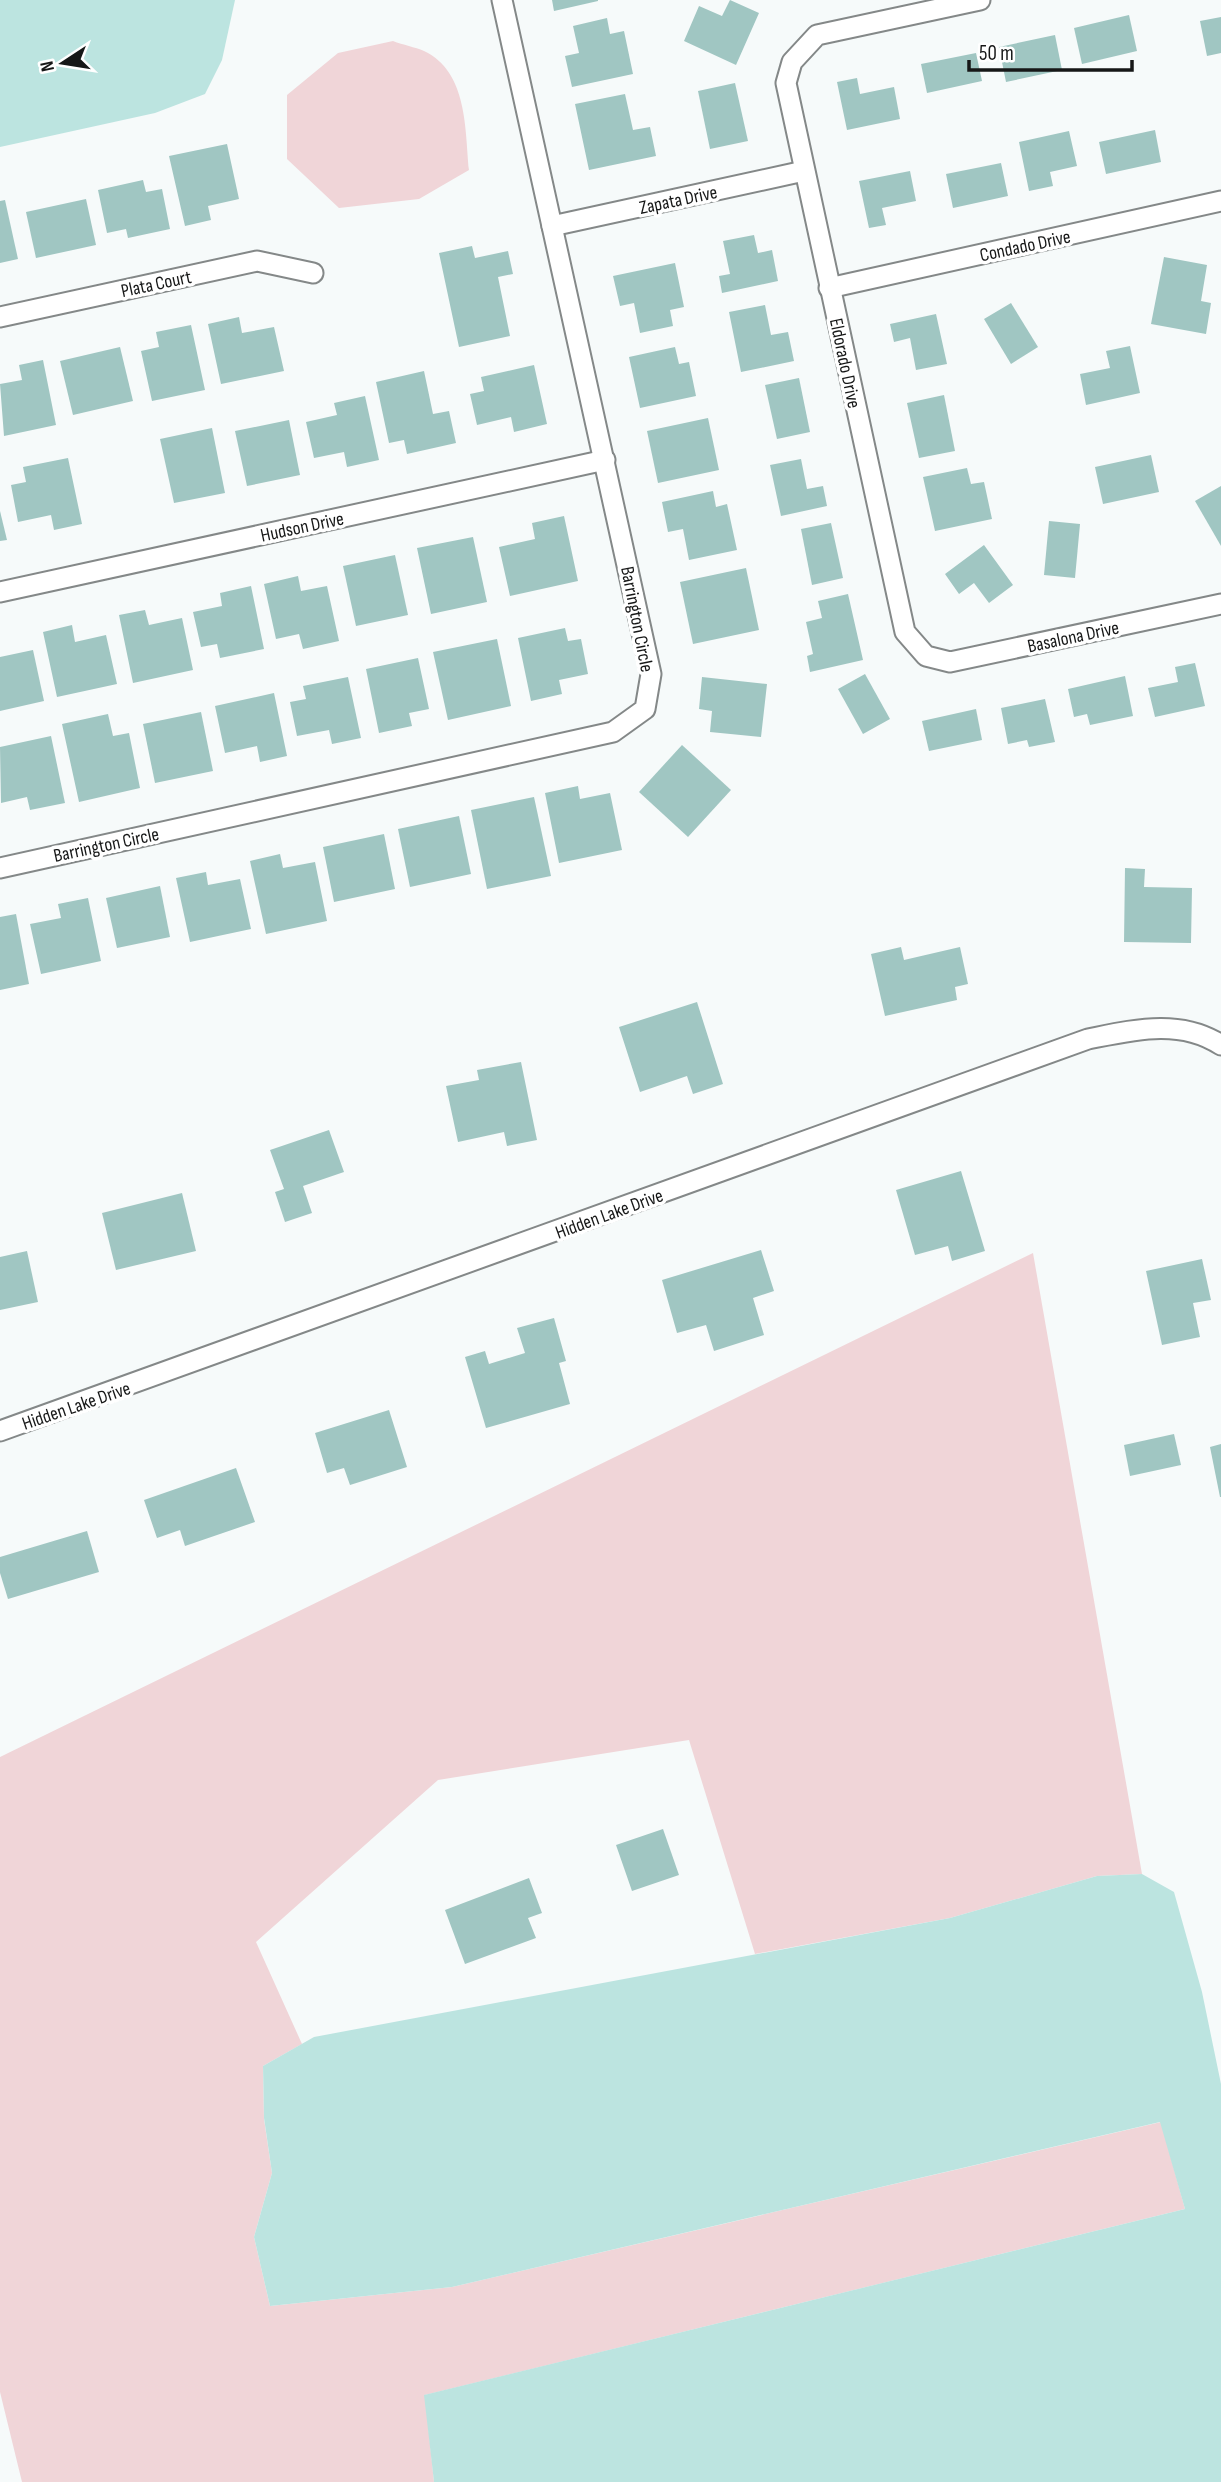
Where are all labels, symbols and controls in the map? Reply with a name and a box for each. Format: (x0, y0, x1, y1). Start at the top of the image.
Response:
north arrow (28, 28, 98, 98)
scale bar (969, 28, 1132, 72)
text: 50 m (979, 41, 1014, 66)
text: N (36, 59, 60, 74)
street label: Zapata Drive (637, 181, 720, 220)
street label: Condado Drive (978, 226, 1073, 267)
street label: Plata Court (119, 266, 194, 303)
street label: Eldorado Drive (824, 316, 865, 411)
street label: Hudson Drive (259, 507, 346, 548)
street label: Barrington Circle (615, 564, 658, 674)
street label: Basalona Drive (1025, 617, 1121, 658)
street label: Barrington Circle (51, 823, 161, 868)
street label: Hidden Lake Drive (553, 1184, 667, 1245)
street label: Hidden Lake Drive (19, 1377, 134, 1436)

